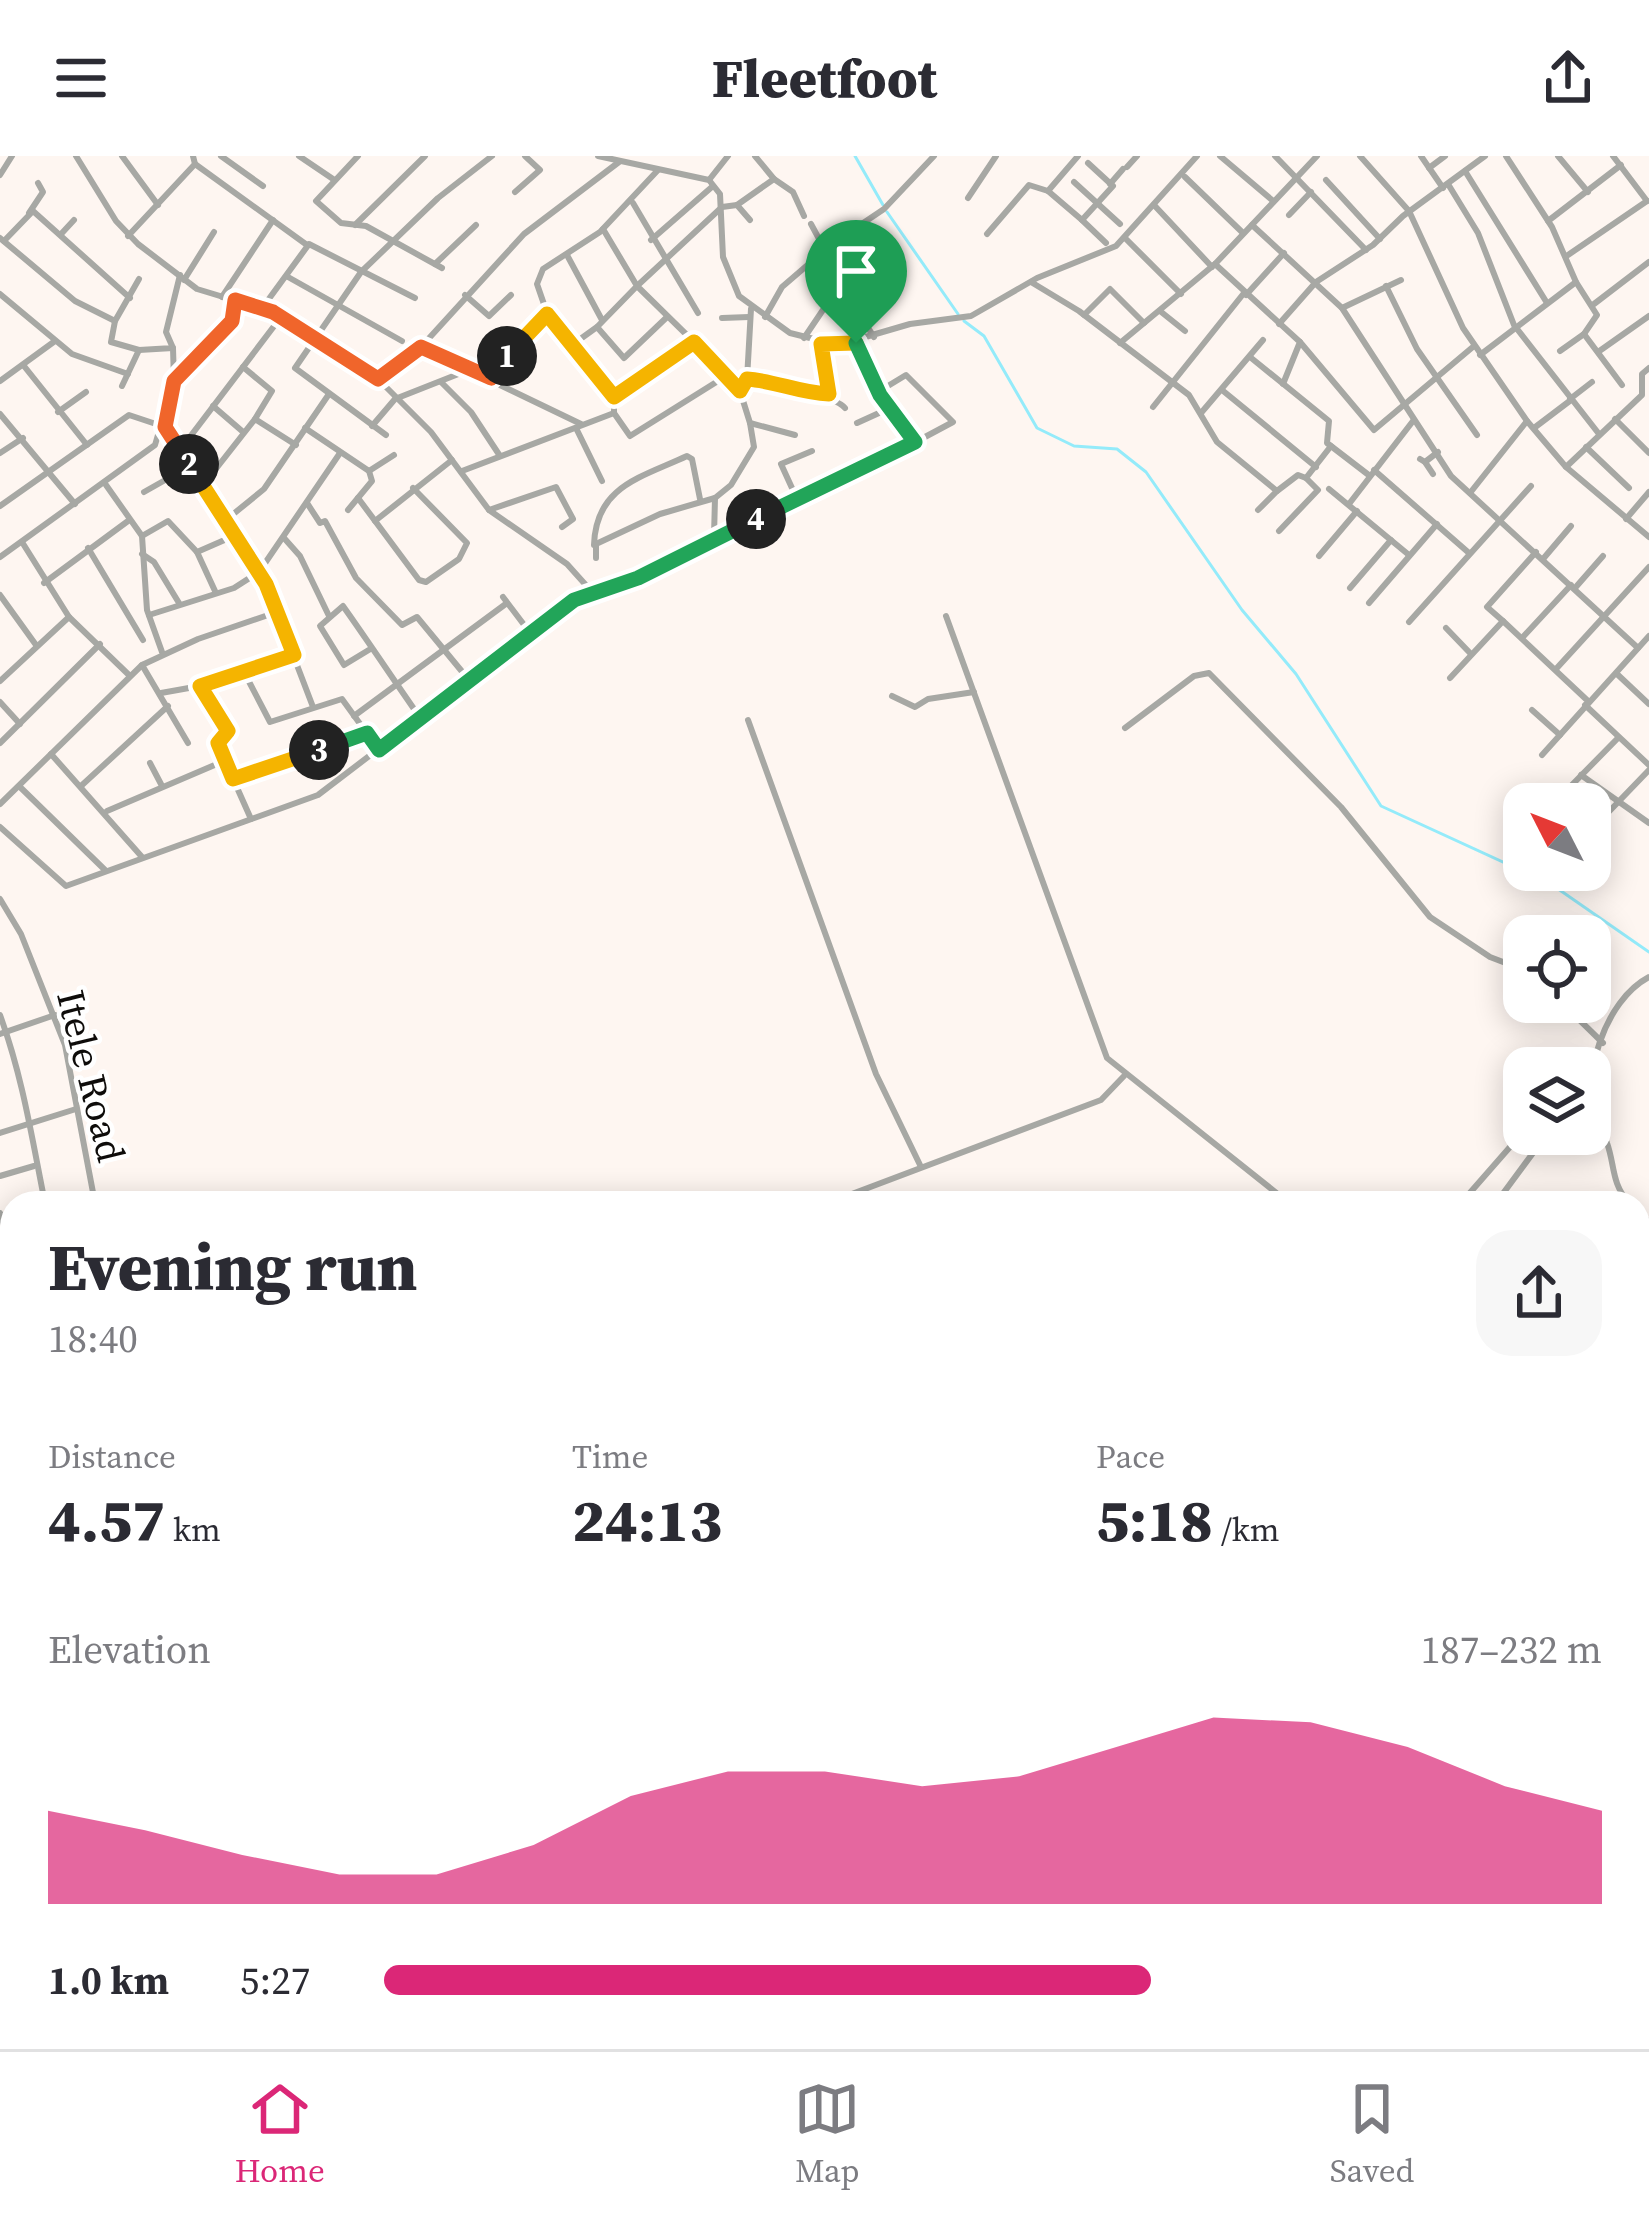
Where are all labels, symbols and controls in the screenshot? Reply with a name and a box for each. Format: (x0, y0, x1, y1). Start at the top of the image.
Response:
text: Fleetfoot (712, 41, 937, 115)
icon: menu (48, 45, 114, 111)
icon: share (1535, 45, 1601, 111)
pin (805, 220, 907, 343)
icon: arrive (823, 238, 889, 304)
pin: 1 (477, 326, 537, 386)
text: 1 (498, 333, 516, 378)
pin: 2 (159, 434, 219, 494)
text: 2 (180, 441, 198, 486)
pin: 4 (726, 489, 786, 549)
text: 4 (747, 496, 765, 541)
pin: 3 (289, 720, 349, 780)
text: 3 (310, 727, 328, 772)
north arrow (1503, 783, 1611, 891)
map controls (1503, 783, 1611, 1155)
button: locate (1503, 915, 1611, 1023)
street label: Itele Road (44, 985, 138, 1167)
button: layers (1503, 1047, 1611, 1155)
text: Evening run (48, 1222, 418, 1312)
button: share (1476, 1230, 1602, 1356)
text: 18:40 (48, 1312, 138, 1365)
text: Distance (48, 1434, 176, 1479)
text: Time (572, 1434, 648, 1479)
text: Pace (1096, 1434, 1165, 1479)
text: 4.57 (48, 1479, 165, 1561)
text: 24:13 (572, 1479, 722, 1561)
text: 5:18 (1096, 1479, 1213, 1561)
text: km (165, 1507, 221, 1552)
text: /km (1213, 1507, 1280, 1552)
text: Elevation (48, 1623, 211, 1676)
text: 187–232 m (1421, 1623, 1602, 1676)
text: 1.0 km (48, 1954, 169, 2007)
text: 5:27 (240, 1954, 310, 2007)
tab: Home (235, 2076, 325, 2193)
tab: Map (794, 2076, 860, 2193)
tab: Saved (1330, 2076, 1414, 2193)

